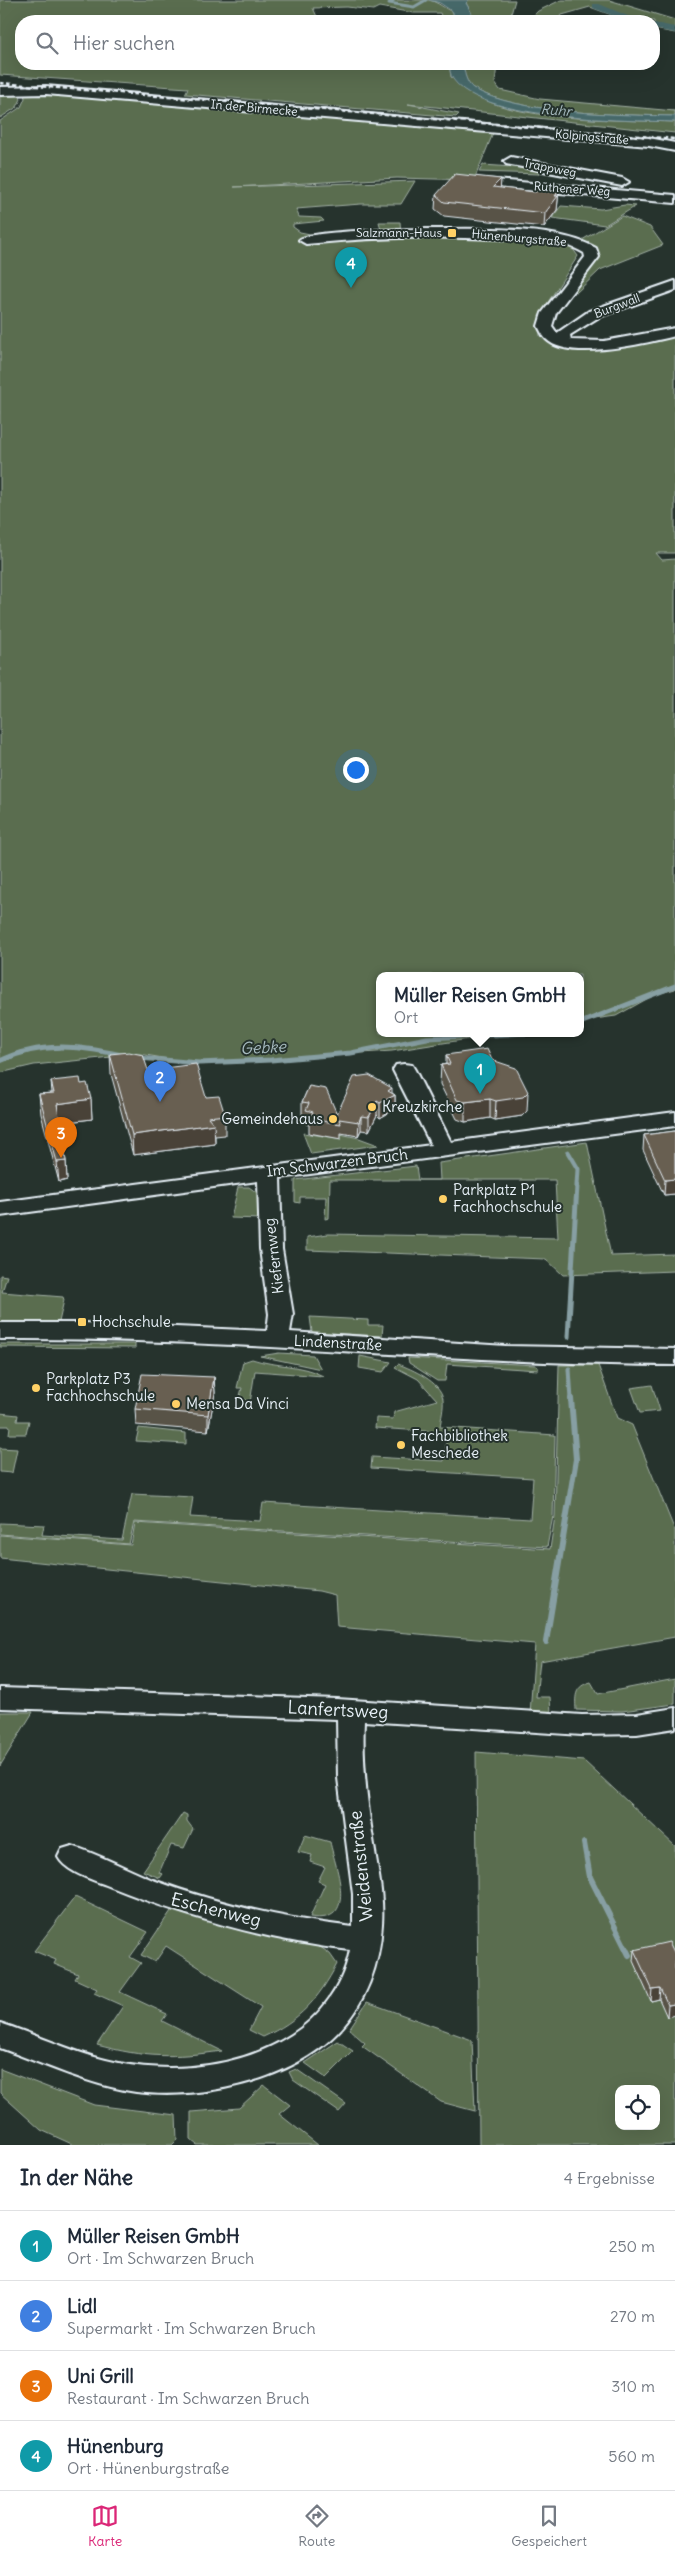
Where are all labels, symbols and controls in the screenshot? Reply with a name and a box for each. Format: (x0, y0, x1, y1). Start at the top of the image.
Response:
search box (15, 15, 660, 70)
icon: search (33, 29, 61, 57)
text: Hier suchen (73, 31, 175, 55)
street label: In der Birmecke (210, 96, 298, 119)
water label: Ruhr (540, 100, 574, 121)
street label: Kolpingstraße (555, 126, 630, 147)
street label: Trappweg (522, 155, 578, 180)
street label: Rüthener Weg (533, 178, 611, 199)
place label: Salzmann-Haus (356, 225, 442, 240)
street label: Hünenburgstraße (471, 226, 567, 249)
marker: Salzmann-Haus (446, 227, 458, 239)
pin: 4 (335, 247, 367, 288)
street label: Burgwall (592, 290, 642, 321)
your location (343, 757, 369, 783)
popup (376, 972, 584, 1037)
text: Müller Reisen GmbH (394, 983, 566, 1007)
text: Ort (394, 1007, 418, 1027)
water label: Gebke (240, 1036, 288, 1058)
pin: 1 (464, 1053, 496, 1094)
pin: 2 (144, 1061, 176, 1102)
place label: Kreuzkirche (382, 1097, 462, 1116)
marker: Kreuzkirche (366, 1101, 378, 1113)
place label: Gemeindehaus (221, 1109, 323, 1128)
marker: Gemeindehaus (327, 1113, 339, 1125)
pin: 3 (45, 1117, 77, 1158)
street label: Im Schwarzen Bruch (265, 1144, 409, 1181)
place label: Parkplatz P1 Fachhochschule (453, 1180, 562, 1216)
marker: Parkplatz P1 Fachhochschule (437, 1193, 449, 1205)
street label: Kiefernweg (259, 1217, 288, 1295)
place label: Hochschule (92, 1312, 171, 1331)
marker: Hochschule (76, 1316, 88, 1328)
street label: Lindenstraße (293, 1331, 383, 1354)
place label: Parkplatz P3 Fachhochschule (46, 1369, 155, 1405)
marker: Parkplatz P3 Fachhochschule (30, 1382, 42, 1394)
place label: Mensa Da Vinci (186, 1394, 289, 1413)
marker: Mensa Da Vinci (170, 1398, 182, 1410)
place label: Fachbibliothek Meschede (411, 1426, 508, 1462)
marker: Fachbibliothek Meschede (395, 1439, 407, 1451)
street label: Lanfertsweg (287, 1695, 389, 1724)
street label: Weidenstraße (343, 1810, 378, 1923)
street label: Eschenweg (169, 1887, 264, 1932)
map controls (615, 2085, 660, 2130)
button: locate (615, 2085, 660, 2130)
text: In der Nähe (20, 2164, 133, 2191)
text: 4 Ergebnisse (564, 2168, 655, 2188)
text: Müller Reisen GmbH (67, 2224, 240, 2248)
text: 1 (33, 2236, 39, 2256)
text: 250 m (609, 2236, 655, 2256)
text: Ort · Im Schwarzen Bruch (67, 2248, 254, 2268)
text: Lidl (67, 2294, 97, 2318)
text: 2 (32, 2306, 40, 2326)
text: 270 m (610, 2306, 655, 2326)
text: Supermarkt · Im Schwarzen Bruch (67, 2318, 316, 2338)
text: Uni Grill (67, 2364, 134, 2388)
text: 3 (31, 2376, 41, 2396)
text: 310 m (611, 2376, 655, 2396)
text: Restaurant · Im Schwarzen Bruch (67, 2388, 310, 2408)
text: Hünenburg (67, 2434, 164, 2458)
text: 4 (31, 2446, 41, 2466)
text: 560 m (608, 2446, 655, 2466)
text: Ort · Hünenburgstraße (67, 2458, 229, 2478)
tab: Karte (88, 2502, 122, 2550)
tab: Route (298, 2502, 335, 2550)
tab: Gespeichert (511, 2502, 587, 2550)

